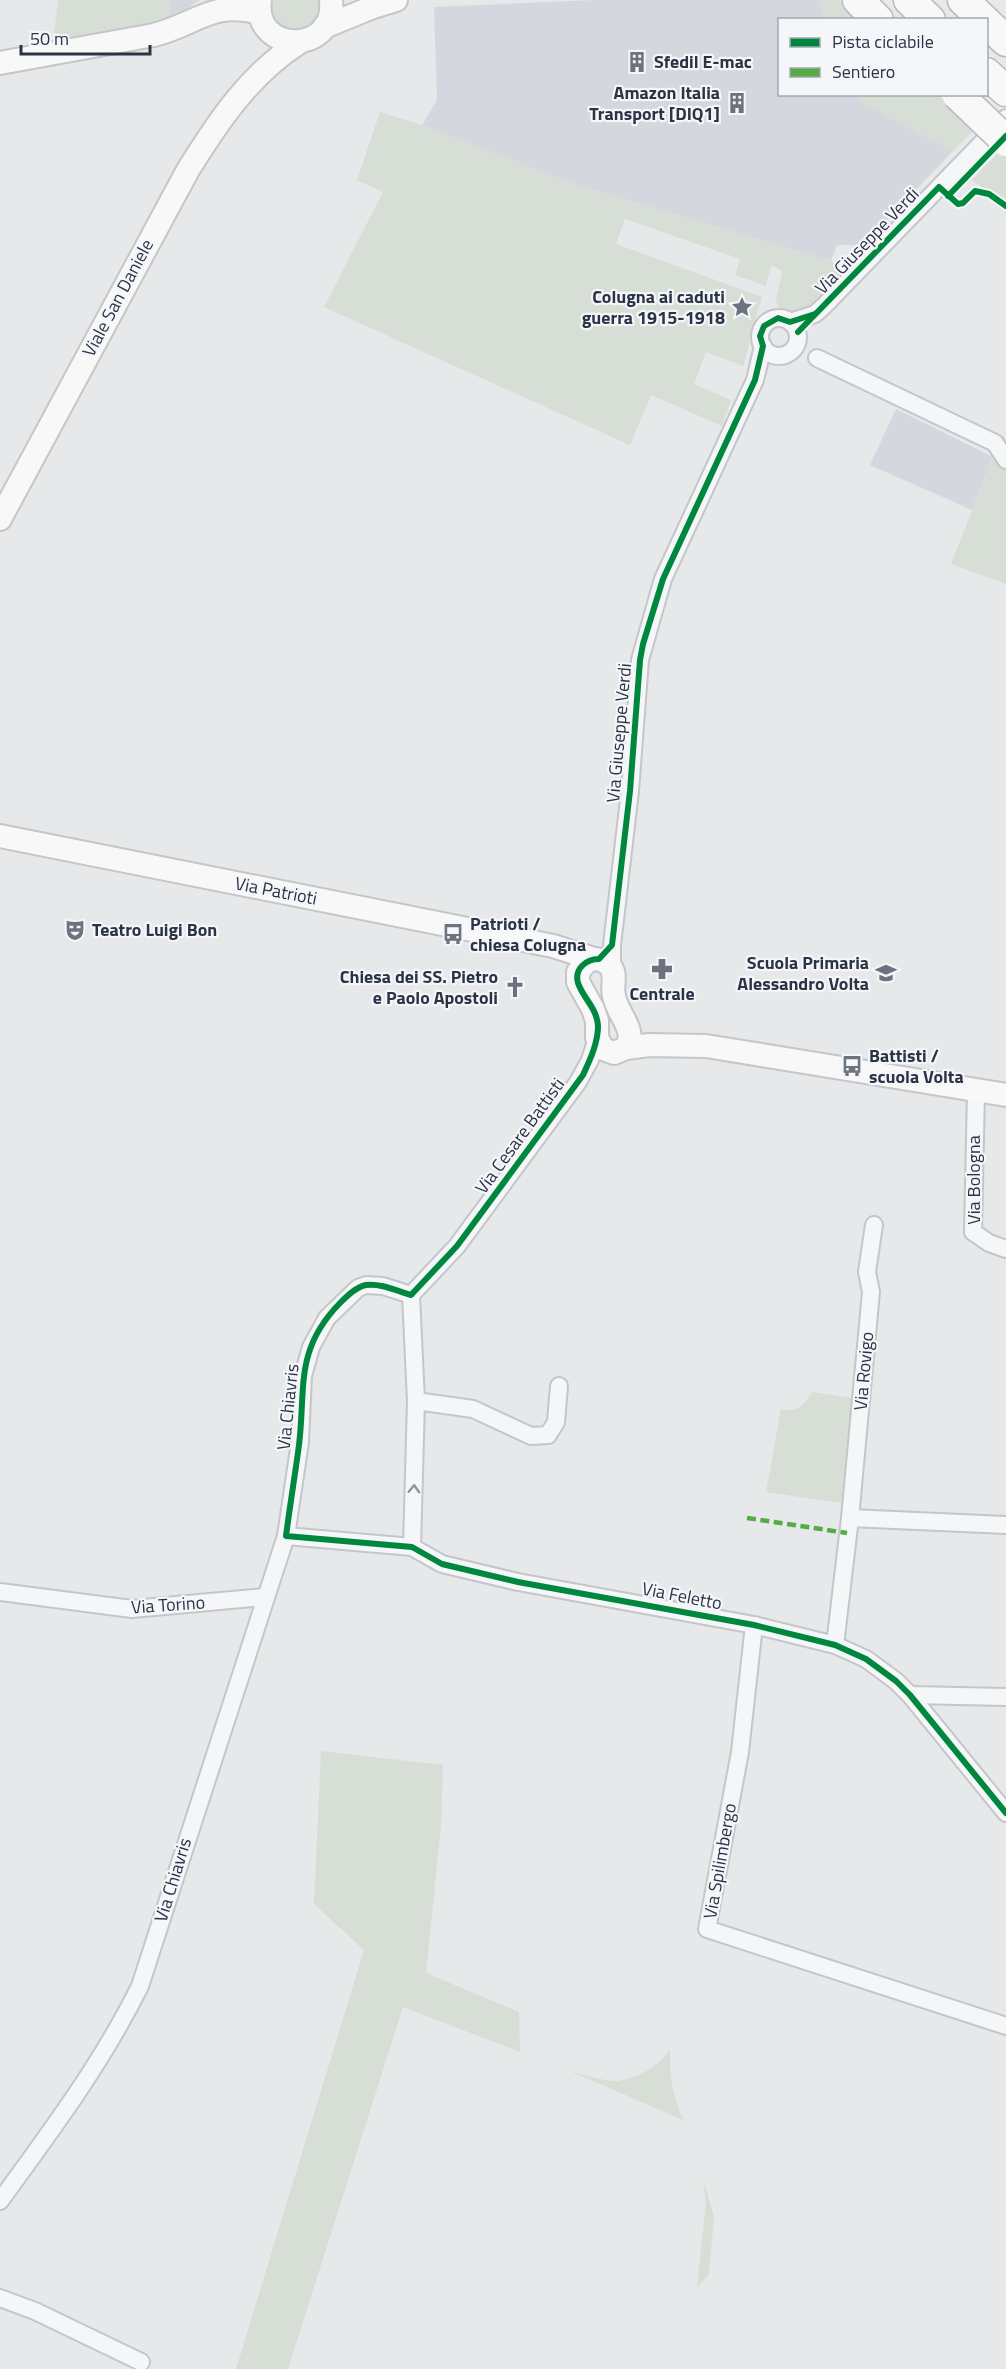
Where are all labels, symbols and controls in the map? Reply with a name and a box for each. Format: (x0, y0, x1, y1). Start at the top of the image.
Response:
scale bar (21, 18, 150, 56)
legend (778, 18, 988, 96)
text: 50 m (30, 25, 69, 52)
text: Pista ciclabile (832, 28, 934, 55)
place label: Sfedil E-mac (654, 48, 752, 75)
building icon: Sfedil E-mac (625, 50, 649, 74)
text: Sentiero (832, 58, 895, 85)
place label: Amazon Italia Transport [DIQ1] (589, 79, 720, 127)
building icon: Amazon Italia Transport [DIQ1] (725, 91, 749, 115)
street label: Via Giuseppe Verdi (808, 181, 925, 300)
street label: Viale San Daniele (75, 234, 160, 361)
place label: Colugna ai caduti guerra 1915-1918 (582, 283, 725, 331)
place icon: Colugna ai caduti guerra 1915-1918 (730, 295, 754, 319)
street label: Via Giuseppe Verdi (599, 662, 638, 804)
street label: Via Patrioti (233, 869, 320, 912)
place label: Patrioti / chiesa Colugna (470, 910, 586, 958)
place label: Teatro Luigi Bon (92, 916, 217, 943)
theatre icon: Teatro Luigi Bon (63, 918, 87, 942)
bus stop icon: Patrioti / chiesa Colugna (441, 922, 465, 946)
place label: Scuola Primaria Alessandro Volta (737, 949, 869, 997)
pharmacy icon: Centrale (650, 957, 674, 981)
school or university icon: Scuola Primaria Alessandro Volta (874, 961, 898, 985)
place label: Chiesa dei SS. Pietro e Paolo Apostoli (340, 963, 498, 1011)
church icon: Chiesa dei SS. Pietro e Paolo Apostoli (503, 975, 527, 999)
place label: Centrale (629, 980, 695, 1007)
place label: Battisti / scuola Volta (869, 1042, 964, 1090)
bus stop icon: Battisti / scuola Volta (840, 1054, 864, 1078)
street label: Via Cesare Battisti (468, 1072, 571, 1199)
street label: Via Bologna (960, 1135, 987, 1225)
street label: Via Rovigo (847, 1330, 880, 1411)
street label: Via Chiavris (270, 1362, 305, 1452)
one-way arrow (407, 1484, 420, 1493)
street label: Via Feletto (640, 1575, 724, 1616)
street label: Via Torino (130, 1588, 206, 1621)
street label: Via Spilimbergo (696, 1801, 743, 1921)
street label: Via Chiavris (147, 1834, 198, 1925)

